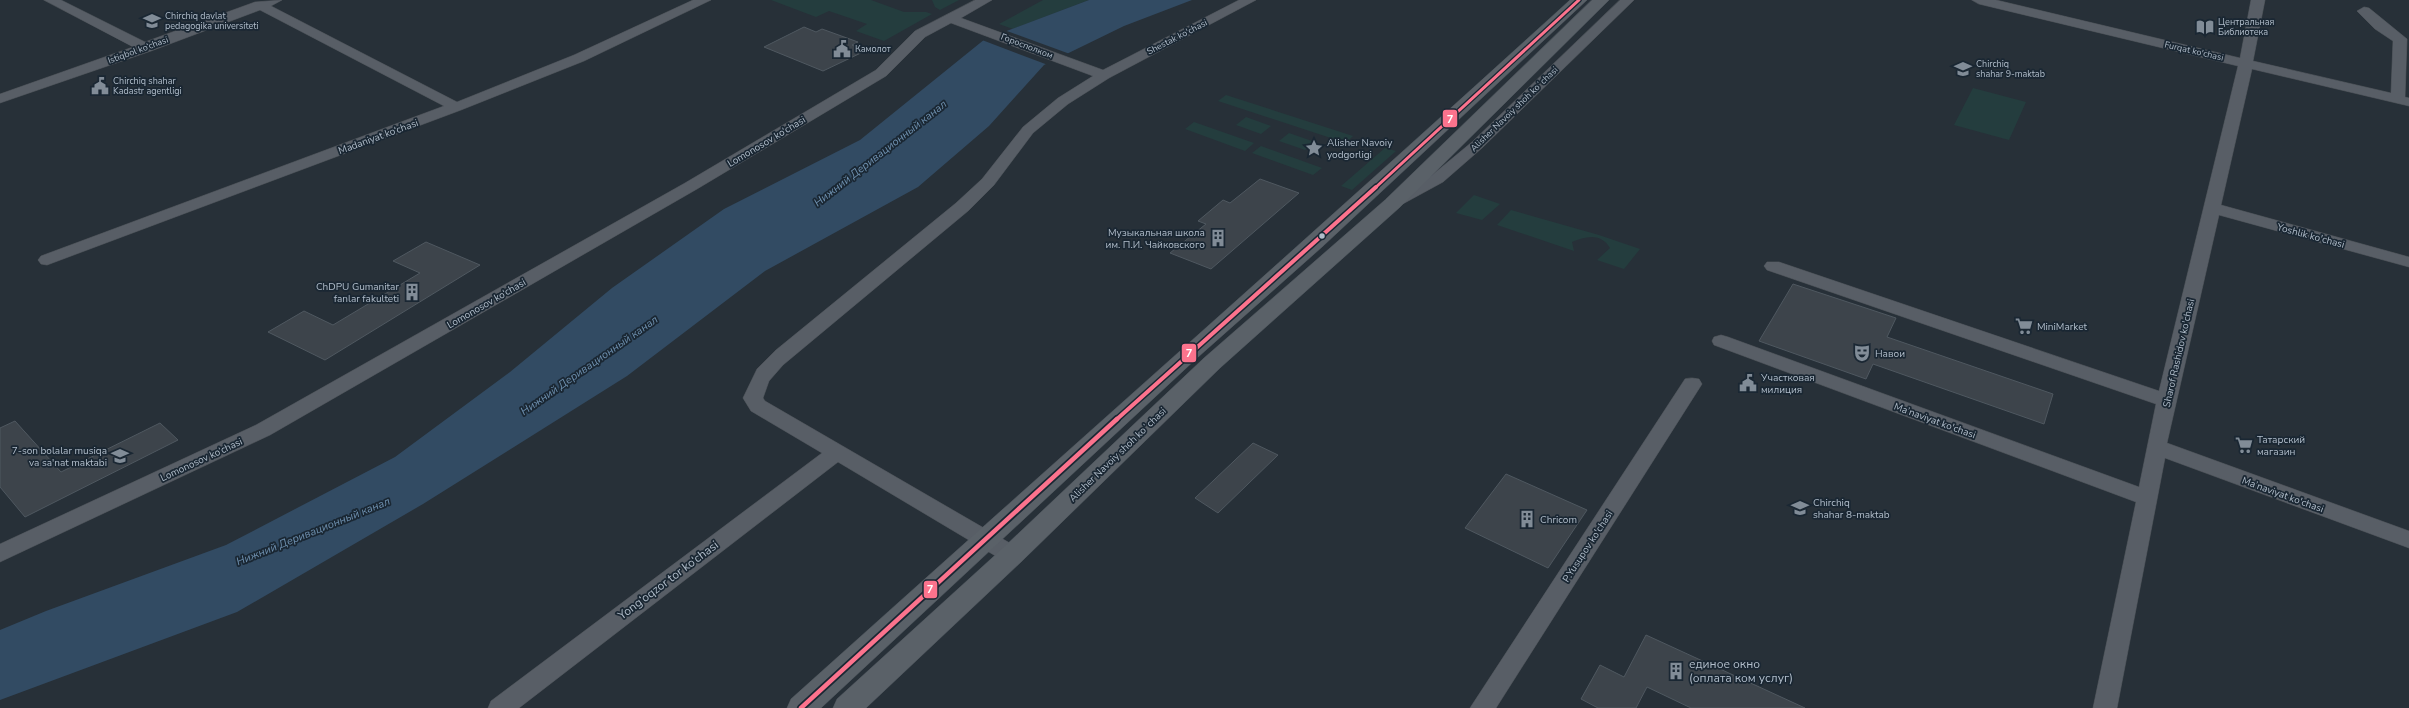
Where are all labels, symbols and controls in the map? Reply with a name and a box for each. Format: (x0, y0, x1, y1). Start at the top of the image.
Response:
place label: Chirchiq davlat pedagogika universiteti (165, 10, 259, 32)
school or university icon: Chirchiq davlat pedagogika universiteti (142, 11, 162, 31)
place label: Центральная Библиотека (2218, 16, 2275, 38)
street label: Shestak ko'chasi (1145, 17, 1209, 57)
library icon: Центральная Библиотека (2195, 17, 2215, 37)
street label: Горосполком (999, 31, 1055, 61)
street label: Istiqbol ko‘chasi (106, 33, 170, 67)
street label: Furqat ko'chasi (2163, 38, 2225, 64)
public building icon: Камолот (832, 39, 852, 59)
place label: Камолот (855, 43, 891, 55)
place label: Chirchiq shahar 9-maktab (1976, 58, 2045, 80)
school or university icon: Chirchiq shahar 9-maktab (1953, 59, 1973, 79)
street label: Alisher Navoiy shoh koʻchasi (1468, 64, 1560, 154)
place label: Chirchiq shahar Kadastr agentligi (113, 75, 182, 97)
public building icon: Chirchiq shahar Kadastr agentligi (90, 76, 110, 96)
water label: Нижний Деривационный канал (811, 97, 950, 210)
line badge: 7 (1442, 109, 1458, 128)
text: 7 (1447, 112, 1453, 127)
street label: Lomonosov ko‘chasi (725, 113, 808, 171)
street label: Madaniyat ko‘chasi (336, 116, 420, 158)
place label: Alisher Navoiy yodgorligi (1327, 136, 1393, 162)
place icon: Alisher Navoiy yodgorligi (1304, 138, 1324, 158)
street label: Yoshlik ko'chasi (2274, 220, 2346, 252)
place label: Музыкальная школа им. П.И. Чайковского (1106, 226, 1205, 252)
building icon: Музыкальная школа им. П.И. Чайковского (1208, 228, 1228, 248)
unlabelled marker (1317, 231, 1327, 241)
street label: Lomonosov ko‘chasi (444, 276, 529, 332)
place label: ChDPU Gumanitar fanlar fakulteti (316, 280, 399, 306)
building icon: ChDPU Gumanitar fanlar fakulteti (402, 282, 422, 302)
street label: Sharof Rashidov ko'chasi (2160, 297, 2198, 409)
water label: Нижний Деривационный канал (517, 312, 661, 419)
supermarket icon: MiniMarket (2014, 316, 2034, 336)
place label: MiniMarket (2037, 320, 2087, 334)
line badge: 7 (1181, 343, 1197, 363)
theatre icon: Навои (1852, 343, 1872, 363)
text: 7 (1186, 346, 1192, 361)
place label: Навои (1875, 347, 1905, 361)
place label: Участковая милиция (1760, 371, 1815, 397)
public building icon: Участковая милиция (1738, 373, 1758, 393)
street label: Ma’naviyat ko'chasi (1892, 400, 1978, 442)
street label: Alisher Navoiy shoh koʻchasi (1066, 404, 1169, 505)
place label: Татарский магазин (2257, 433, 2305, 459)
street label: Lomonosov ko‘chasi (158, 435, 245, 485)
supermarket icon: Татарский магазин (2234, 435, 2254, 455)
place label: 7-son bolalar musiqa va sa'nat maktabi (12, 444, 107, 470)
school or university icon: 7-son bolalar musiqa va sa'nat maktabi (110, 446, 130, 466)
street label: Ma’naviyat ko'chasi (2240, 474, 2326, 516)
water label: Нижний Деривационный канал (234, 494, 392, 569)
place label: Chirchiq shahar 8-maktab (1813, 496, 1890, 522)
school or university icon: Chirchiq shahar 8-maktab (1790, 498, 1810, 518)
street label: P.Yusupov ko'chasi (1559, 508, 1616, 585)
building icon: Chricom (1517, 509, 1537, 529)
place label: Chricom (1540, 513, 1577, 527)
street label: Yong‘oqzor tor ko‘chasi (614, 537, 722, 624)
line badge: 7 (923, 580, 938, 599)
text: 7 (927, 582, 933, 597)
place label: единое окно (оплата ком услуг) (1689, 656, 1793, 686)
building icon: единое окно (оплата ком услуг) (1666, 661, 1686, 681)

